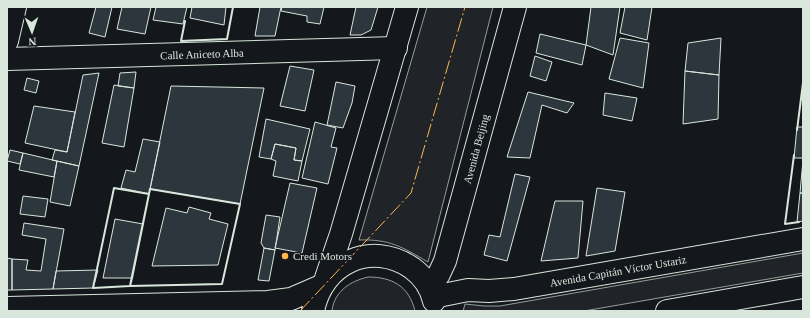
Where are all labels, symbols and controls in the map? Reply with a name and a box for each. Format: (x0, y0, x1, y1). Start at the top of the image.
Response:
north arrow (12, 12, 52, 52)
text: N (28, 36, 37, 48)
street label: Calle Aniceto Alba (160, 47, 244, 61)
street label: Avenida Beijing (461, 112, 491, 185)
place label: Credi Motors (293, 250, 352, 262)
marker: Credi Motors (280, 251, 290, 261)
street label: Avenida Capitán Víctor Ustariz (549, 253, 687, 289)

